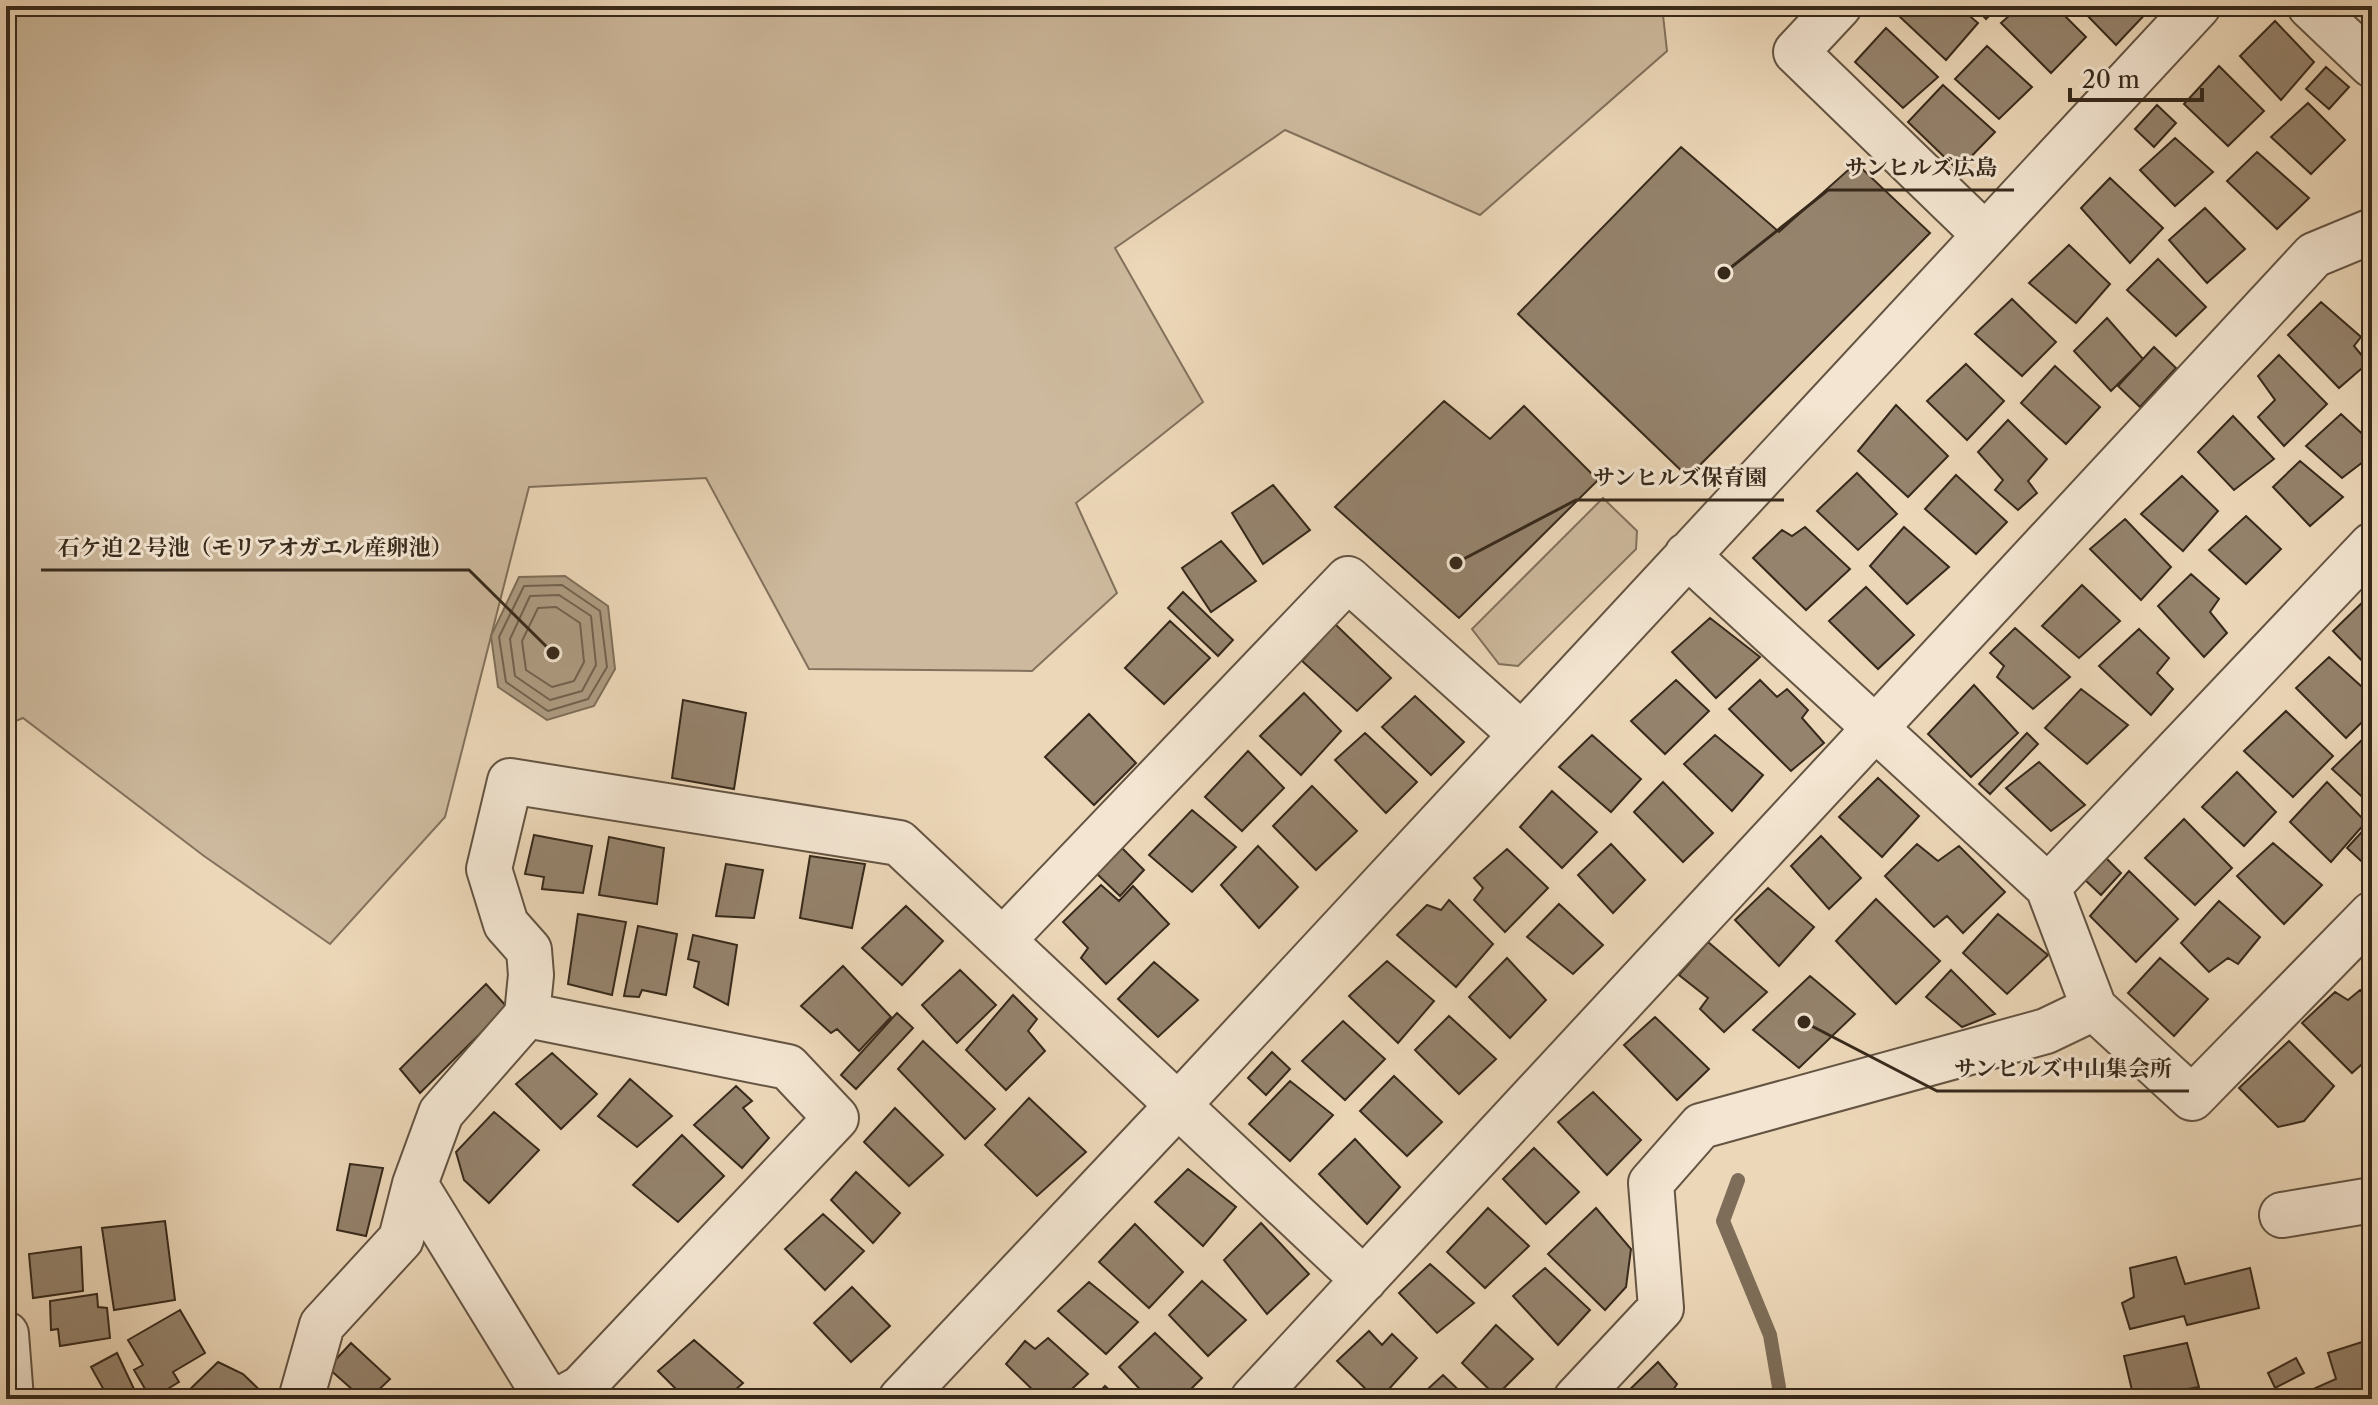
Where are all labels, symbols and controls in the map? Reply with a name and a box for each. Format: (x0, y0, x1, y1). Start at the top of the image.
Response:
scale bar (2070, 52, 2202, 102)
text: 20 m (2082, 65, 2140, 94)
callout: サンヒルズ広島 (1828, 144, 2014, 190)
text: サンヒルズ広島 (1845, 154, 1997, 181)
callout: サンヒルズ保育園 (1576, 454, 1784, 500)
text: サンヒルズ保育園 (1593, 464, 1767, 491)
callout: 石ケ迫２号池（モリアオガエル産卵池） (41, 524, 469, 570)
text: 石ケ迫２号池（モリアオガエル産卵池） (57, 534, 453, 561)
callout: サンヒルズ中山集会所 (1937, 1045, 2189, 1091)
text: サンヒルズ中山集会所 (1954, 1055, 2172, 1082)

